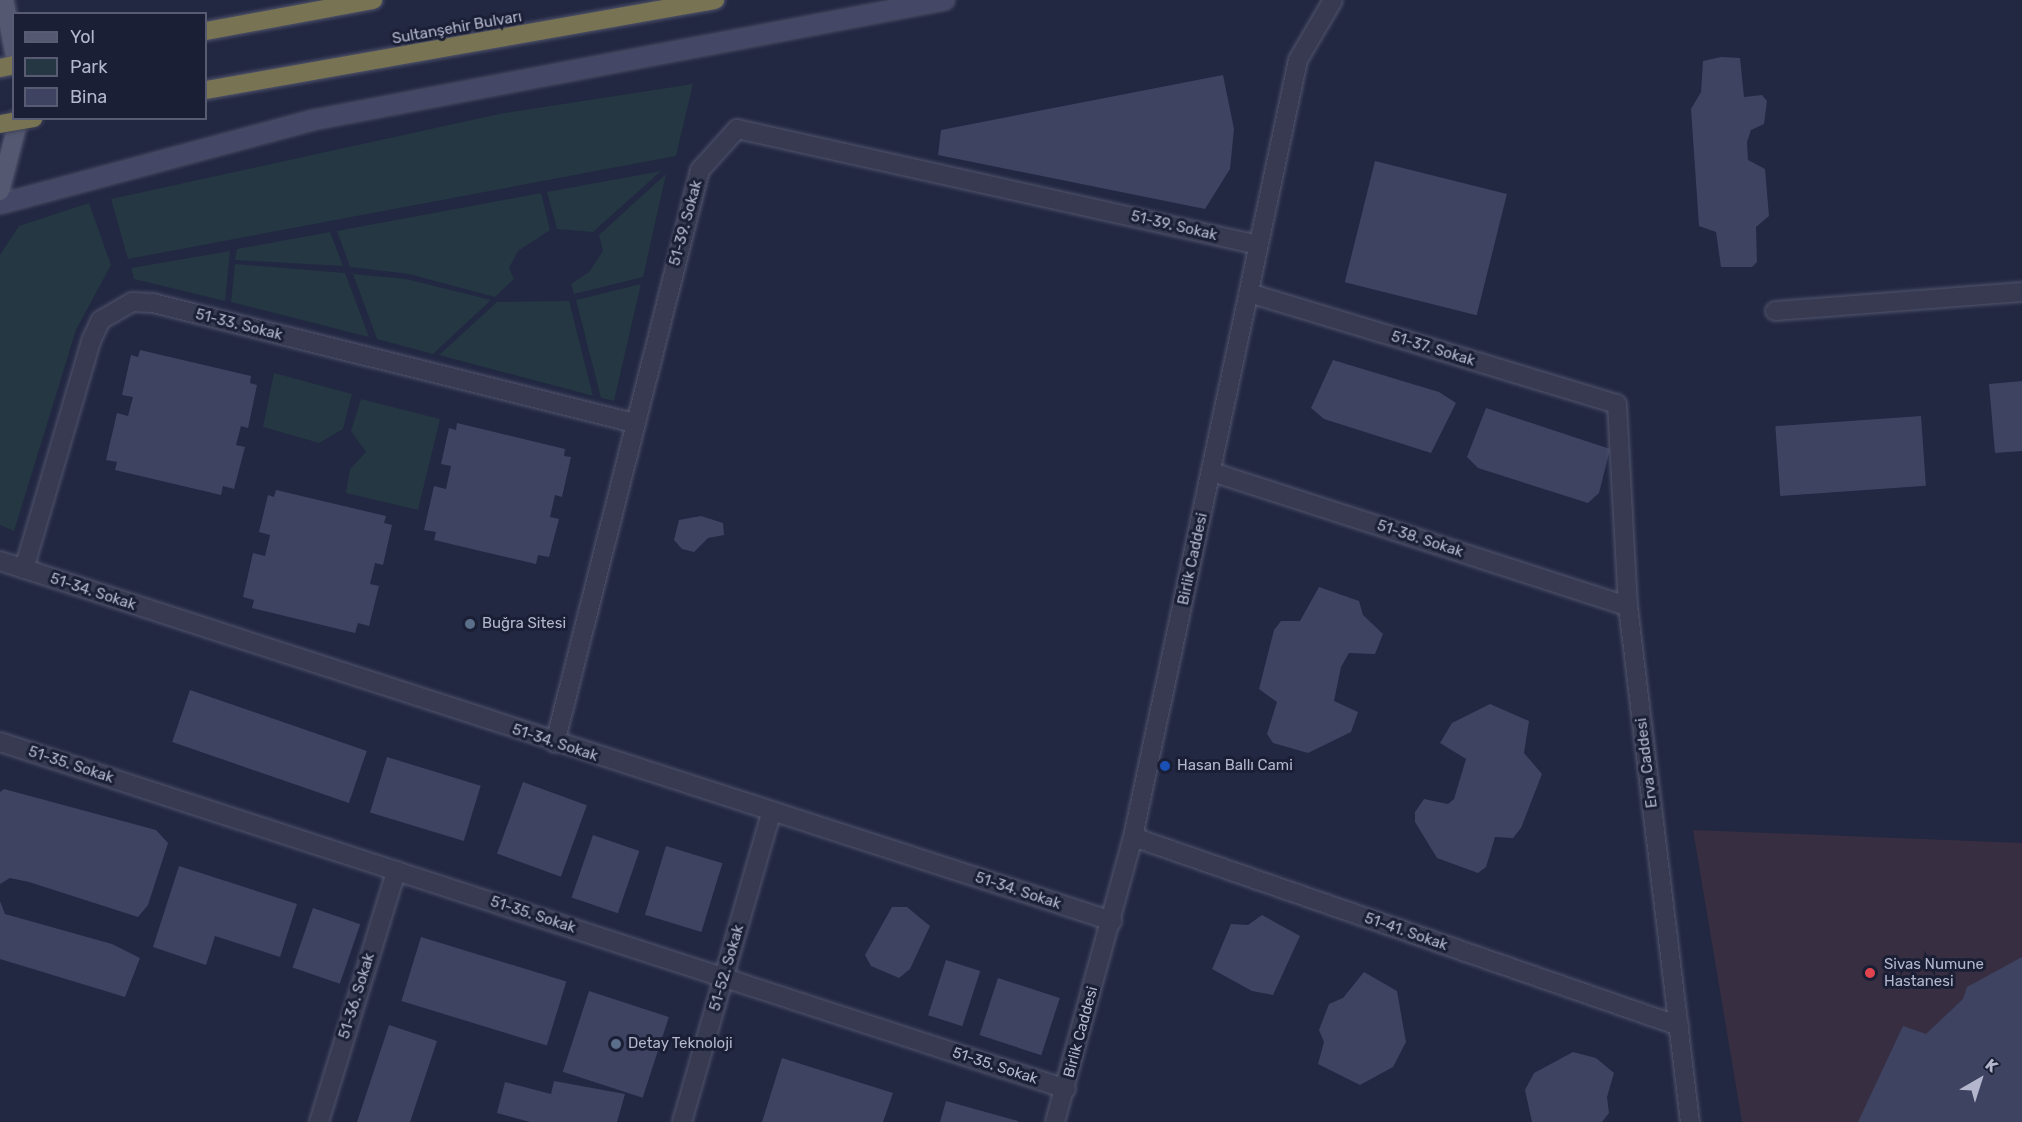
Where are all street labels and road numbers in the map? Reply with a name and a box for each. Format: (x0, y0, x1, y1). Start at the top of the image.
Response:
street label: Sultanşehir Bulvarı (391, 8, 523, 48)
street label: 51-39. Sokak (666, 178, 706, 268)
street label: 51-39. Sokak (1129, 207, 1219, 245)
street label: 51-33. Sokak (194, 305, 284, 345)
street label: 51-37. Sokak (1389, 328, 1477, 370)
street label: Birlik Caddesi (1174, 511, 1212, 607)
street label: 51-38. Sokak (1375, 517, 1465, 561)
street label: 51-34. Sokak (48, 570, 138, 614)
street label: Erva Caddesi (1633, 717, 1661, 809)
street label: 51-34. Sokak (510, 721, 600, 765)
street label: 51-35. Sokak (26, 743, 116, 787)
street label: 51-34. Sokak (973, 869, 1063, 913)
street label: 51-35. Sokak (488, 893, 578, 937)
street label: 51-41. Sokak (1362, 909, 1450, 955)
street label: 51-52. Sokak (706, 923, 748, 1013)
street label: 51-36. Sokak (335, 951, 379, 1041)
street label: Birlik Caddesi (1060, 984, 1102, 1080)
street label: 51-35. Sokak (950, 1044, 1040, 1088)

